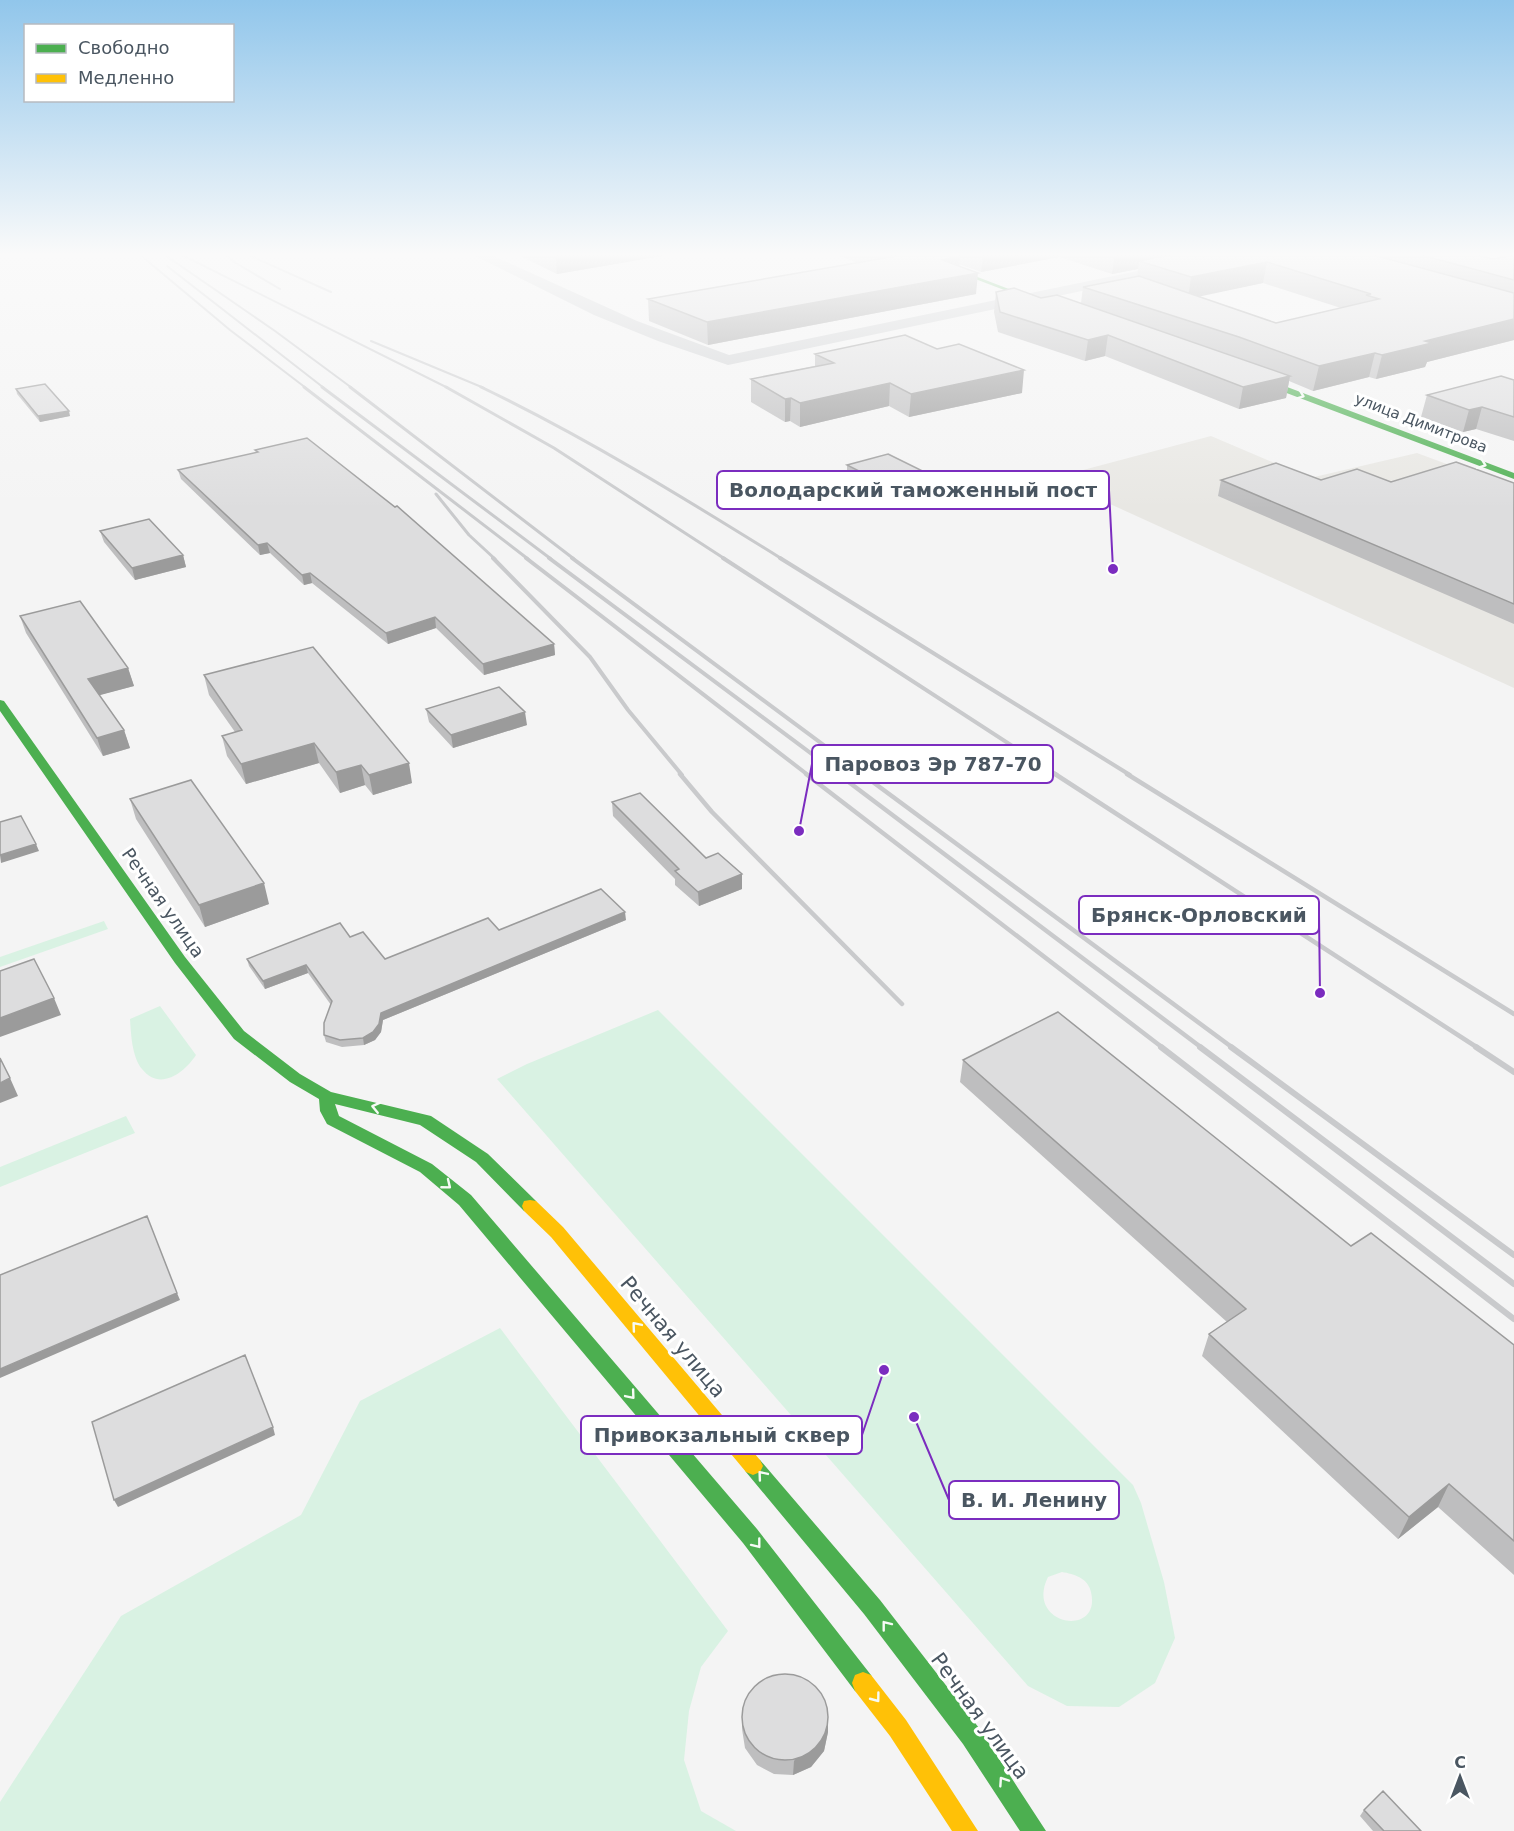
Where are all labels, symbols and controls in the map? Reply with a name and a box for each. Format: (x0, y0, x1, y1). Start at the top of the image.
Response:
legend (24, 24, 234, 102)
text: Свободно (78, 37, 170, 58)
text: Медленно (78, 67, 174, 88)
one-way arrow (1294, 388, 1305, 400)
street label: улица Димитрова (1352, 389, 1490, 457)
one-way arrow (1476, 457, 1487, 470)
callout: Володарский таможенный пост (717, 471, 1109, 509)
text: Володарский таможенный пост (729, 478, 1097, 502)
callout: Паровоз Эр 787-70 (812, 745, 1053, 783)
text: Паровоз Эр 787-70 (824, 752, 1042, 776)
street label: Речная улица (118, 844, 209, 962)
callout: Брянск-Орловский (1079, 896, 1319, 934)
text: Брянск-Орловский (1091, 903, 1307, 927)
one-way arrow (371, 1101, 381, 1114)
one-way arrow (441, 1178, 452, 1189)
street label: Речная улица (615, 1272, 731, 1402)
one-way arrow (632, 1322, 643, 1333)
one-way arrow (624, 1388, 635, 1399)
callout: Привокзальный сквер (581, 1416, 862, 1454)
text: Привокзальный сквер (594, 1423, 850, 1447)
one-way arrow (758, 1471, 769, 1482)
callout: В. И. Ленину (949, 1481, 1119, 1519)
text: В. И. Ленину (961, 1488, 1107, 1512)
one-way arrow (749, 1537, 760, 1548)
one-way arrow (883, 1621, 894, 1632)
street label: Речная улица (926, 1648, 1034, 1784)
one-way arrow (868, 1692, 879, 1703)
north arrow (1430, 1747, 1490, 1807)
text: С (1454, 1753, 1466, 1772)
one-way arrow (999, 1777, 1010, 1788)

